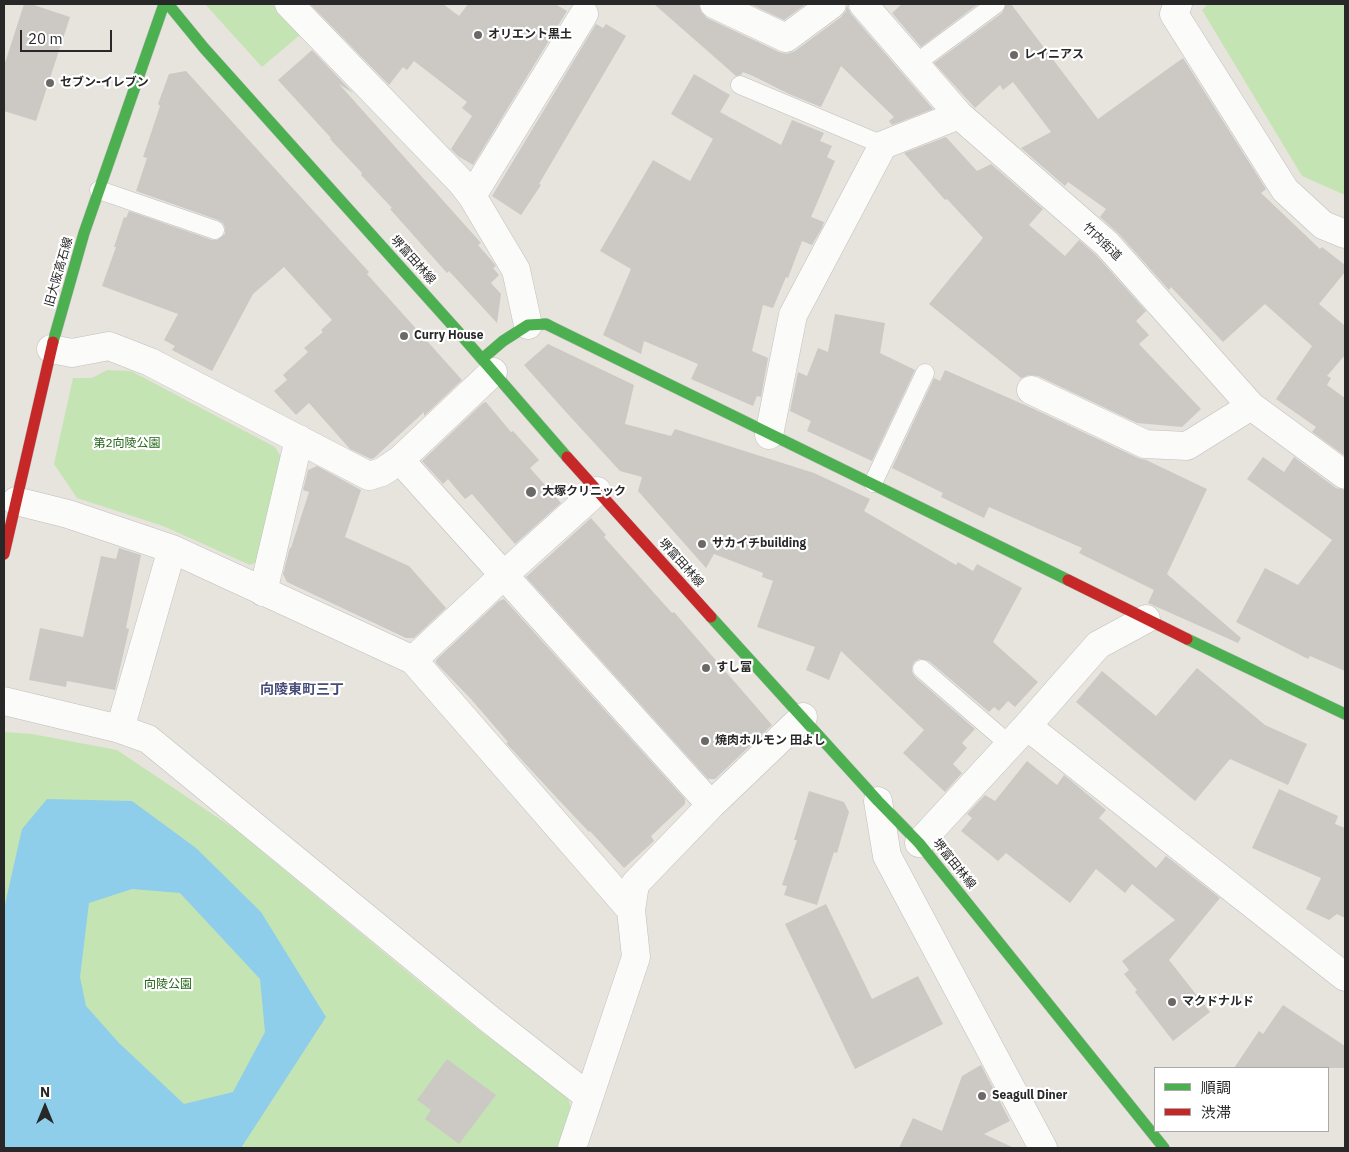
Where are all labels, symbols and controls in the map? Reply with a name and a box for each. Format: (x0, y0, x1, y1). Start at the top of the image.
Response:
scale bar (22, 20, 115, 52)
place label: オリエント黒土 (488, 28, 572, 42)
text: 20 m (28, 29, 63, 48)
marker: オリエント黒土 (472, 29, 484, 41)
place label: レイニアス (1024, 48, 1084, 62)
marker: レイニアス (1008, 49, 1020, 61)
place label: セブン-イレブン (60, 76, 149, 90)
marker: セブン-イレブン (44, 77, 56, 89)
street label: 竹内街道 (1080, 220, 1124, 264)
street label: 堺富田林線 (388, 233, 438, 287)
street label: 旧大阪高石線 (42, 235, 76, 309)
place label: Curry House (414, 329, 483, 343)
marker: Curry House (398, 330, 410, 342)
park label: 第2向陵公園 (93, 437, 161, 451)
marker: 大塚クリニック (524, 485, 538, 499)
place label: 大塚クリニック (542, 485, 626, 499)
street label: 堺富田林線 (656, 536, 706, 590)
place label: サカイチbuilding (712, 537, 806, 551)
marker: サカイチbuilding (696, 538, 708, 550)
place label: すし富 (716, 661, 752, 675)
marker: すし富 (700, 662, 712, 674)
district label: 向陵東町三丁 (260, 682, 344, 698)
place label: 焼肉ホルモン 田よし (715, 734, 826, 748)
marker: 焼肉ホルモン 田よし (699, 735, 711, 747)
street label: 堺富田林線 (930, 836, 978, 892)
park label: 向陵公園 (144, 978, 192, 992)
place label: マクドナルド (1182, 995, 1254, 1009)
marker: マクドナルド (1166, 996, 1178, 1008)
legend (1154, 1067, 1329, 1132)
text: 順調 (1201, 1078, 1231, 1097)
north arrow (20, 1082, 70, 1132)
text: N (40, 1083, 50, 1101)
place label: Seagull Diner (992, 1089, 1067, 1103)
marker: Seagull Diner (976, 1090, 988, 1102)
text: 渋滞 (1201, 1103, 1231, 1122)

